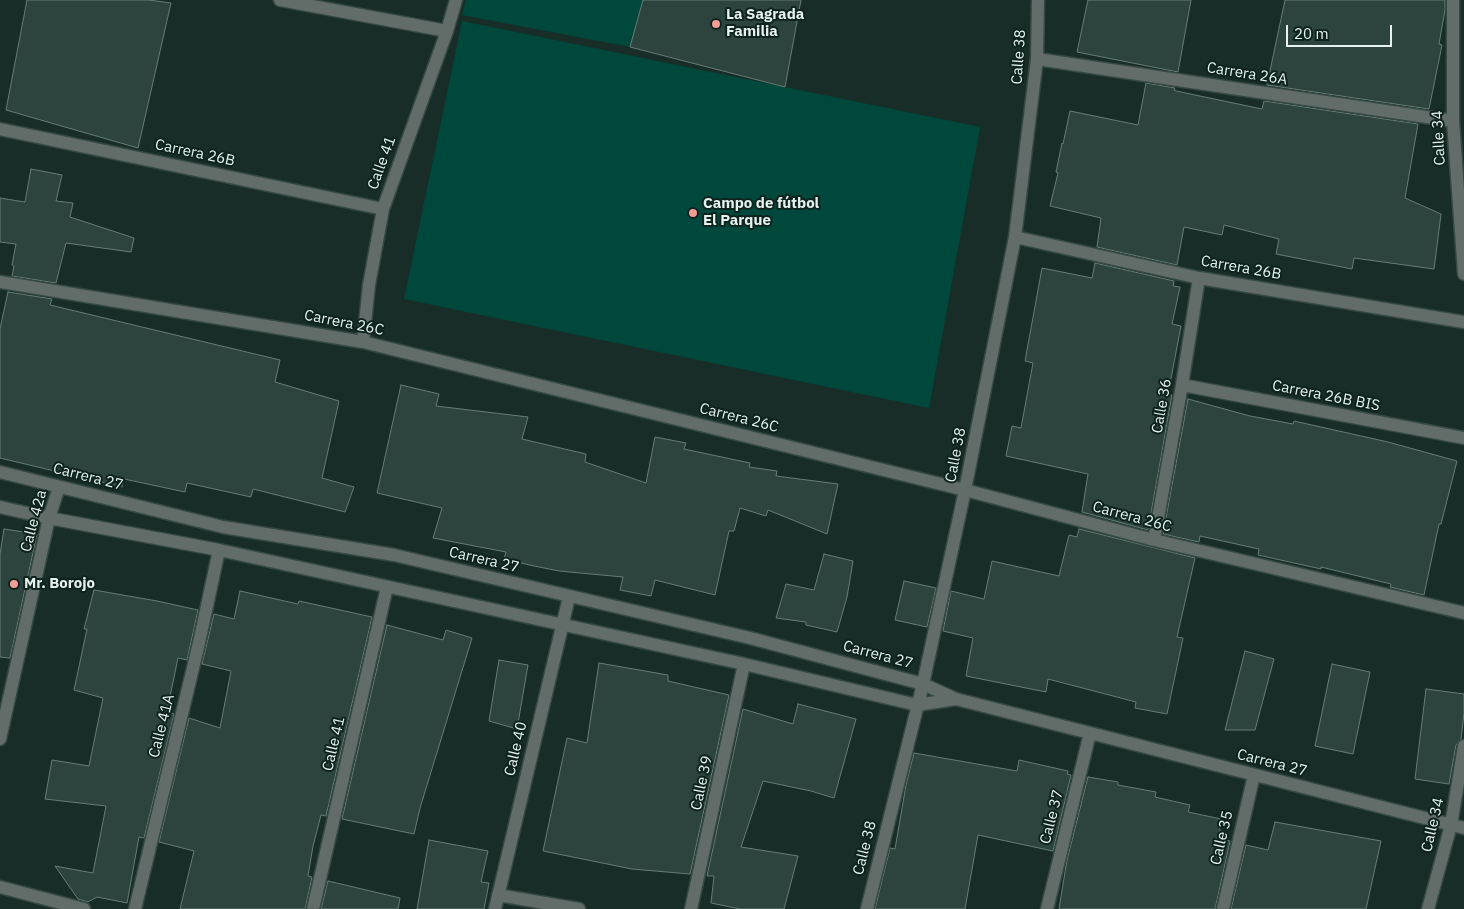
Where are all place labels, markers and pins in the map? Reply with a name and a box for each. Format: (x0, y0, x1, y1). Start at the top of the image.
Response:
place label: La Sagrada Familia (726, 6, 804, 41)
marker: La Sagrada Familia (710, 18, 722, 30)
place label: Campo de fútbol El Parque (703, 195, 819, 230)
marker: Campo de fútbol El Parque (687, 207, 699, 219)
place label: Mr. Borojo (24, 575, 95, 593)
marker: Mr. Borojo (8, 578, 20, 590)

